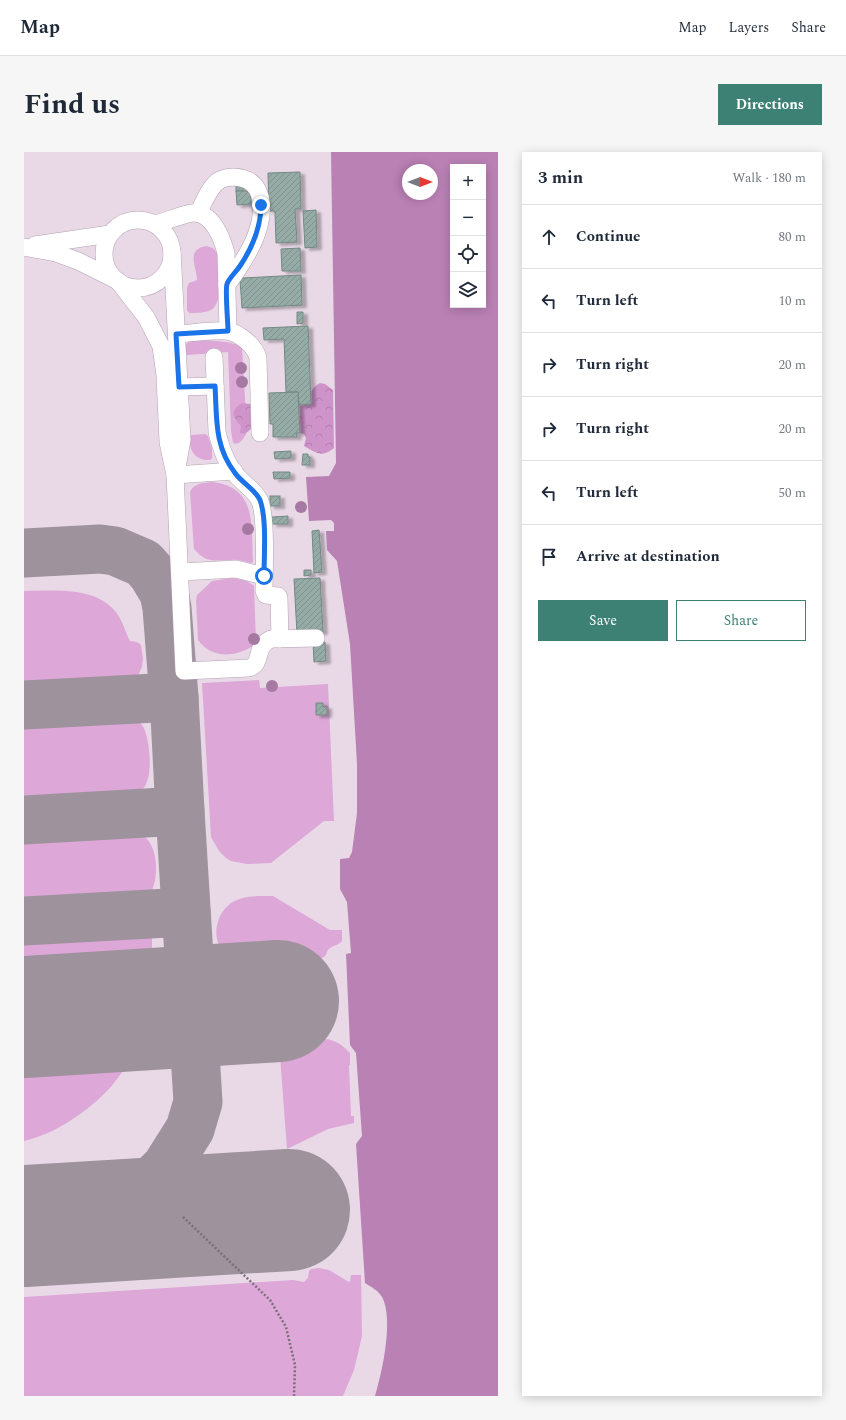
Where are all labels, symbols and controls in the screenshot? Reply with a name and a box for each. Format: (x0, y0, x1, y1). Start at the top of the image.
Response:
text: Map (20, 13, 60, 42)
text: Map (678, 17, 707, 38)
text: Layers (729, 17, 769, 38)
text: Share (791, 17, 826, 38)
text: Find us (24, 83, 120, 126)
button: Directions (718, 84, 822, 125)
north arrow (402, 164, 438, 200)
map controls (450, 164, 486, 308)
button: + (450, 164, 486, 200)
text: 3 min (538, 165, 583, 191)
text: Walk · 180 m (732, 168, 806, 188)
route end (252, 196, 270, 214)
button: − (450, 200, 486, 236)
text: Continue (576, 225, 641, 248)
icon: ahead (538, 226, 560, 248)
text: 80 m (779, 227, 806, 247)
button: locate (450, 236, 486, 272)
button: layers (450, 272, 486, 308)
text: Turn left (576, 289, 638, 312)
icon: left (538, 290, 560, 312)
text: 10 m (779, 291, 806, 311)
text: Turn right (576, 353, 649, 376)
icon: right (538, 354, 560, 376)
text: 20 m (779, 355, 806, 375)
text: Turn right (576, 417, 649, 440)
icon: right (538, 418, 560, 440)
text: 20 m (779, 419, 806, 439)
text: Turn left (576, 481, 638, 504)
icon: left (538, 482, 560, 504)
text: 50 m (779, 483, 806, 503)
text: Arrive at destination (576, 545, 720, 568)
icon: arrive (538, 546, 560, 568)
route start (255, 567, 273, 585)
button: Save (538, 600, 668, 641)
button: Share (676, 600, 806, 641)

